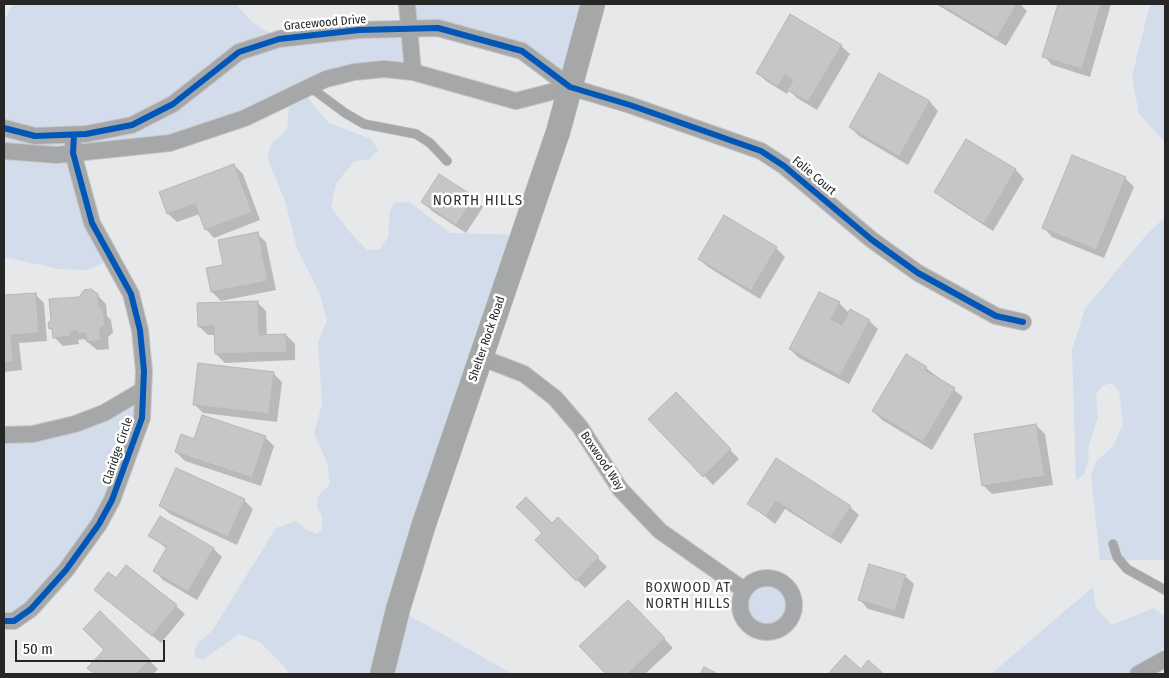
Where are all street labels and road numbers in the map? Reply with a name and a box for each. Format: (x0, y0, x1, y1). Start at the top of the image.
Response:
street label: Gracewood Drive (283, 12, 367, 34)
street label: Folie Court (789, 154, 839, 198)
street label: Shelter Rock Road (466, 295, 508, 383)
street label: Claridge Circle (100, 416, 136, 486)
street label: Boxwood Way (577, 429, 627, 493)

